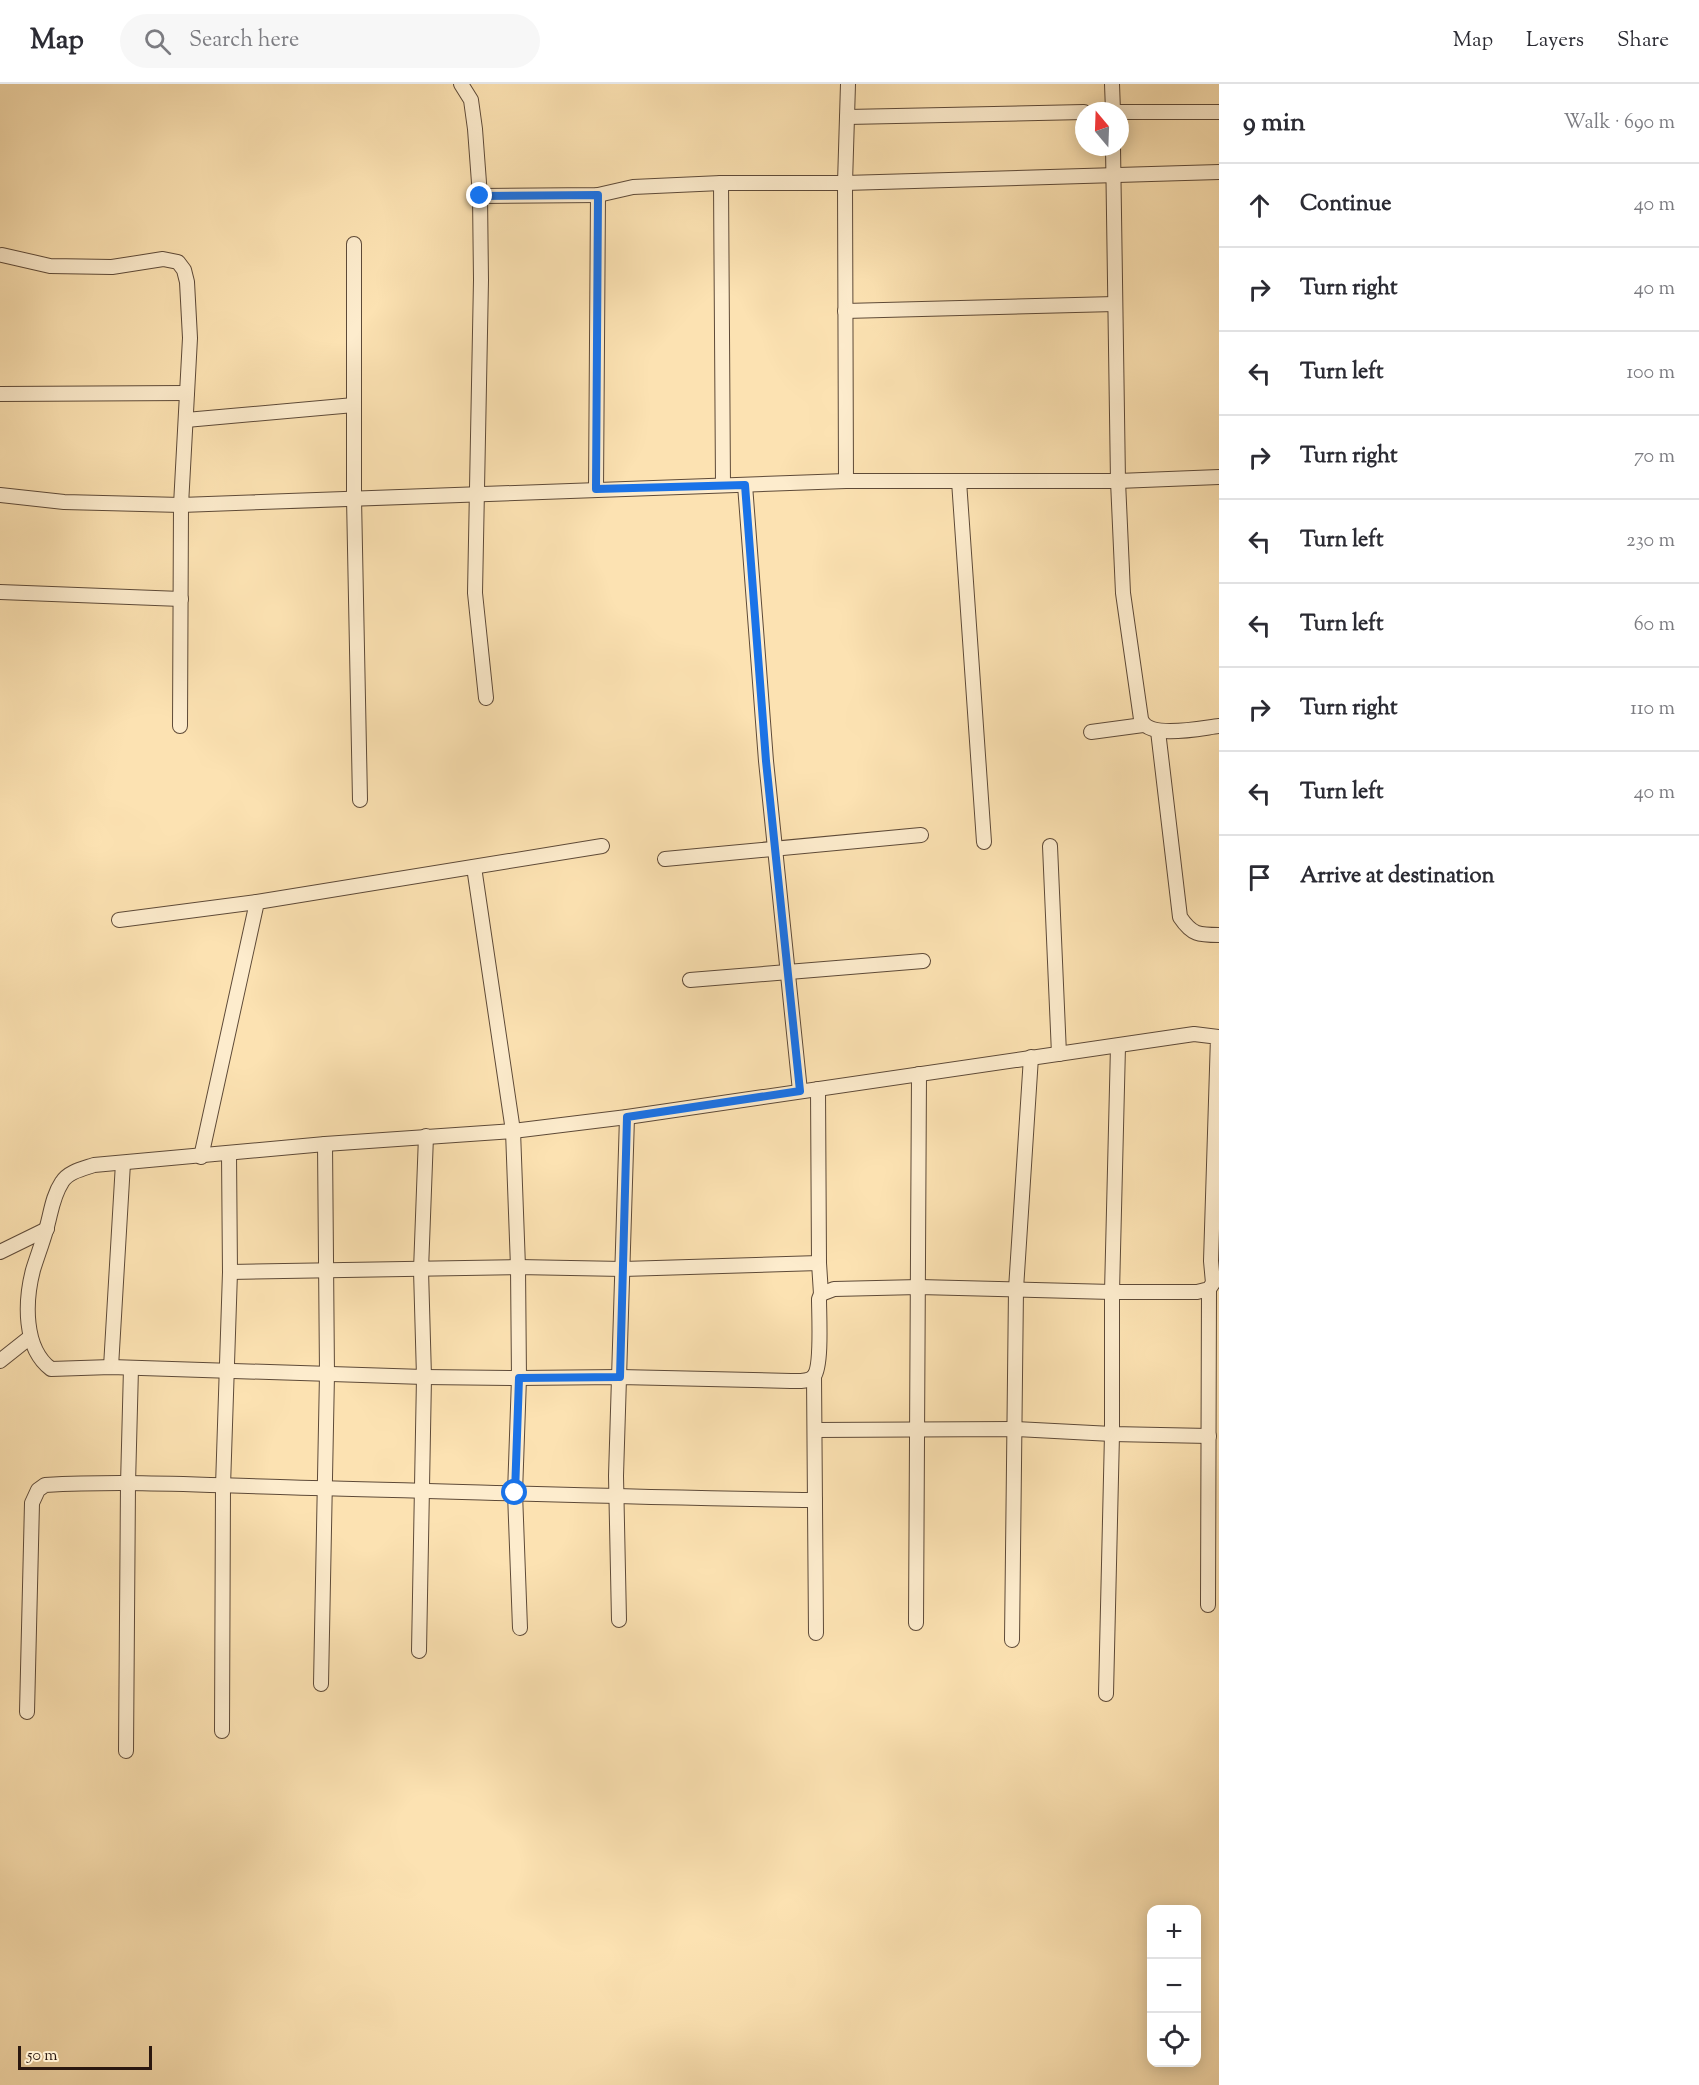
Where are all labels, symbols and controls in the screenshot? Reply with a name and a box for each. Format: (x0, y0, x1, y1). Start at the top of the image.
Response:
search box (120, 14, 540, 68)
text: Map (30, 21, 84, 61)
icon: search (141, 25, 174, 58)
text: Search here (189, 25, 299, 57)
text: Map (1453, 26, 1493, 56)
text: Layers (1526, 26, 1584, 56)
text: Share (1617, 26, 1669, 56)
north arrow (1075, 102, 1129, 156)
text: 9 min (1243, 105, 1305, 142)
text: Walk · 690 m (1563, 109, 1675, 138)
route end (466, 182, 492, 208)
icon: ahead (1243, 189, 1276, 222)
text: Continue (1300, 189, 1391, 221)
text: 40 m (1634, 191, 1675, 220)
icon: right (1243, 273, 1276, 306)
text: Turn right (1300, 273, 1397, 305)
text: 40 m (1634, 275, 1675, 304)
icon: left (1243, 357, 1276, 390)
text: Turn left (1300, 357, 1383, 389)
text: 100 m (1626, 359, 1675, 388)
icon: right (1243, 441, 1276, 474)
text: Turn right (1300, 441, 1397, 473)
text: 70 m (1634, 443, 1675, 472)
icon: left (1243, 525, 1276, 558)
text: Turn left (1300, 525, 1383, 557)
text: 230 m (1626, 527, 1675, 556)
icon: left (1243, 609, 1276, 642)
text: Turn left (1300, 609, 1383, 641)
text: 60 m (1634, 611, 1675, 640)
icon: right (1243, 693, 1276, 726)
text: Turn right (1300, 693, 1397, 725)
text: 110 m (1630, 695, 1675, 724)
icon: left (1243, 777, 1276, 810)
text: Turn left (1300, 777, 1383, 809)
text: 40 m (1634, 779, 1675, 808)
icon: arrive (1243, 861, 1276, 894)
text: Arrive at destination (1300, 861, 1495, 893)
route start (501, 1479, 527, 1505)
map controls (1147, 1905, 1201, 2067)
button: + (1147, 1905, 1201, 1959)
button: − (1147, 1959, 1201, 2013)
button: locate (1147, 2013, 1201, 2067)
scale bar (18, 2043, 152, 2070)
text: 50 m (27, 2045, 58, 2068)

